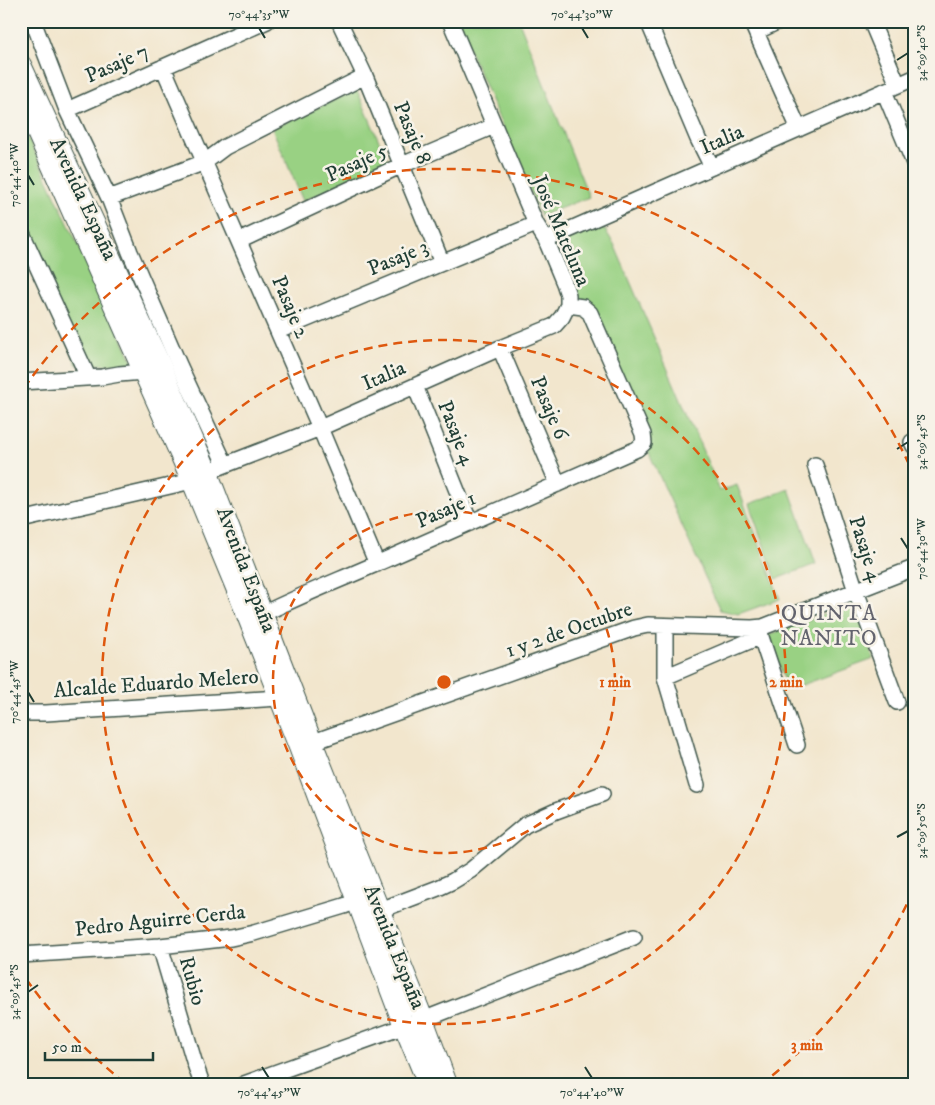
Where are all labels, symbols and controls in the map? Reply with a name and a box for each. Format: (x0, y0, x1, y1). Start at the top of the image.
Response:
text: 70°44'35"W (229, 7, 290, 22)
text: 70°44'30"W (551, 7, 614, 22)
text: 34°09'40"S (914, 25, 929, 81)
street label: Pasaje 7 (81, 39, 153, 89)
street label: Pasaje 8 (387, 98, 437, 168)
street label: Italia (696, 119, 748, 161)
street label: Avenida España (43, 134, 123, 265)
street label: Pasaje 5 (322, 137, 392, 189)
text: 70°44'40"W (7, 142, 22, 207)
street label: José Mateluna (525, 170, 596, 291)
street label: Pasaje 3 (364, 234, 432, 282)
street label: Pasaje 2 (265, 272, 315, 343)
street label: Italia (358, 355, 410, 397)
street label: Pasaje 6 (524, 372, 574, 445)
street label: Pasaje 4 (431, 397, 481, 470)
text: 34°09'45"S (914, 414, 929, 470)
street label: Pasaje 1 (412, 485, 480, 535)
street label: Avenida España (210, 504, 282, 637)
street label: Pasaje 4 (842, 513, 888, 586)
text: 70°44'30"W (914, 517, 929, 580)
street label: 1 y 2 de Octubre (502, 596, 636, 664)
district label: QUINTA NANITO (781, 600, 877, 652)
text: 70°44'45"W (7, 659, 22, 724)
street label: Alcalde Eduardo Melero (53, 664, 259, 704)
centre of rings (435, 673, 453, 691)
text: 1 min (599, 673, 631, 692)
text: 2 min (769, 673, 803, 692)
text: 34°09'50"S (914, 803, 929, 859)
street label: Avenida España (357, 881, 431, 1013)
street label: Pedro Aguirre Cerda (73, 899, 247, 943)
street label: Rubio (173, 954, 211, 1008)
text: 34°09'45"S (7, 964, 22, 1020)
scale bar (45, 1030, 152, 1062)
text: 3 min (791, 1036, 823, 1055)
text: 50 m (52, 1038, 82, 1057)
text: 70°44'45"W (237, 1085, 302, 1100)
text: 70°44'40"W (560, 1085, 625, 1100)

